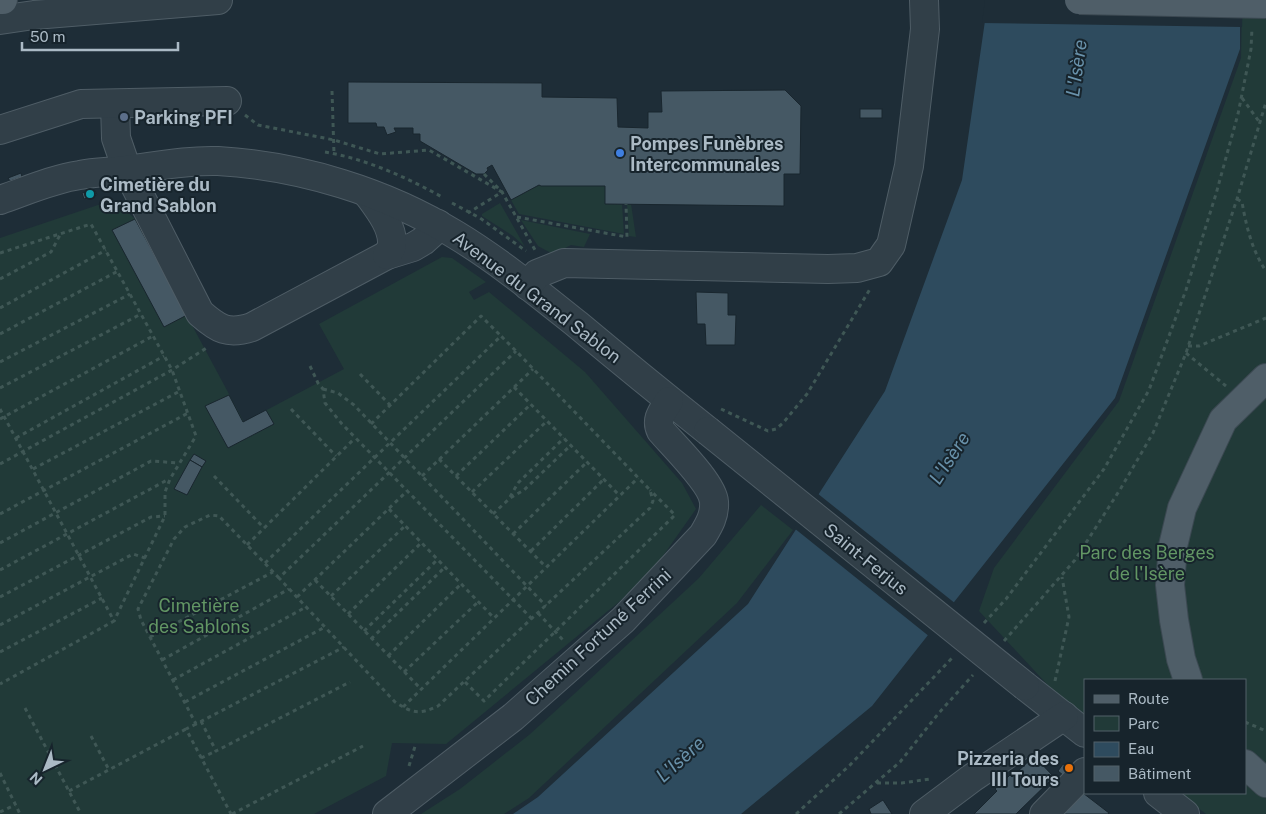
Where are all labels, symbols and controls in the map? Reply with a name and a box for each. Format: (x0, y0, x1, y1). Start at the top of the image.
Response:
scale bar (22, 20, 179, 52)
text: 50 m (30, 28, 65, 45)
water label: L'Isère (1061, 38, 1091, 98)
place label: Parking PFI (134, 107, 233, 128)
marker: Parking PFI (118, 111, 130, 123)
place label: Pompes Funèbres Intercommunales (630, 133, 783, 175)
marker: Pompes Funèbres Intercommunales (614, 147, 626, 159)
place label: Cimetière du Grand Sablon (100, 174, 217, 216)
marker: Cimetière du Grand Sablon (84, 188, 96, 200)
street label: Avenue du Grand Sablon (449, 227, 625, 367)
water label: L'Isère (924, 428, 974, 488)
street label: Saint-Ferjus (820, 519, 912, 599)
park label: Parc des Berges de l'Isère (1079, 542, 1215, 584)
street label: Chemin Fortuné Ferrini (521, 564, 675, 710)
park label: Cimetière des Sablons (148, 595, 250, 637)
legend (1084, 679, 1246, 794)
text: Route (1128, 690, 1169, 707)
text: Parc (1128, 715, 1160, 732)
water label: L'Isère (651, 732, 709, 786)
text: Eau (1128, 740, 1154, 757)
north arrow (20, 744, 70, 794)
place label: Pizzeria des III Tours (957, 748, 1059, 790)
marker: Pizzeria des III Tours (1063, 762, 1075, 774)
text: Bâtiment (1128, 765, 1191, 782)
text: N (27, 769, 46, 788)

